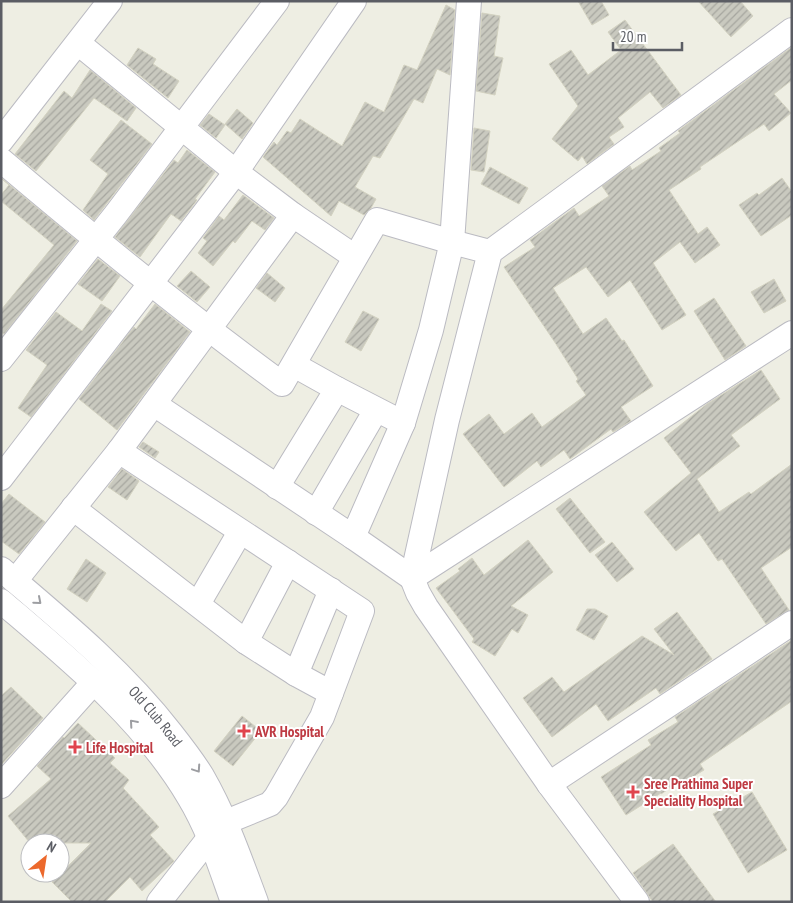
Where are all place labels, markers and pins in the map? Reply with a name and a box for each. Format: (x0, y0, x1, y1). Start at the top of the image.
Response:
place label: AVR Hospital (254, 722, 324, 741)
marker: AVR Hospital (237, 724, 251, 738)
place label: Life Hospital (86, 738, 154, 757)
marker: Life Hospital (68, 740, 82, 754)
place label: Sree Prathima Super Speciality Hospital (644, 774, 753, 810)
marker: Sree Prathima Super Speciality Hospital (626, 785, 640, 799)

